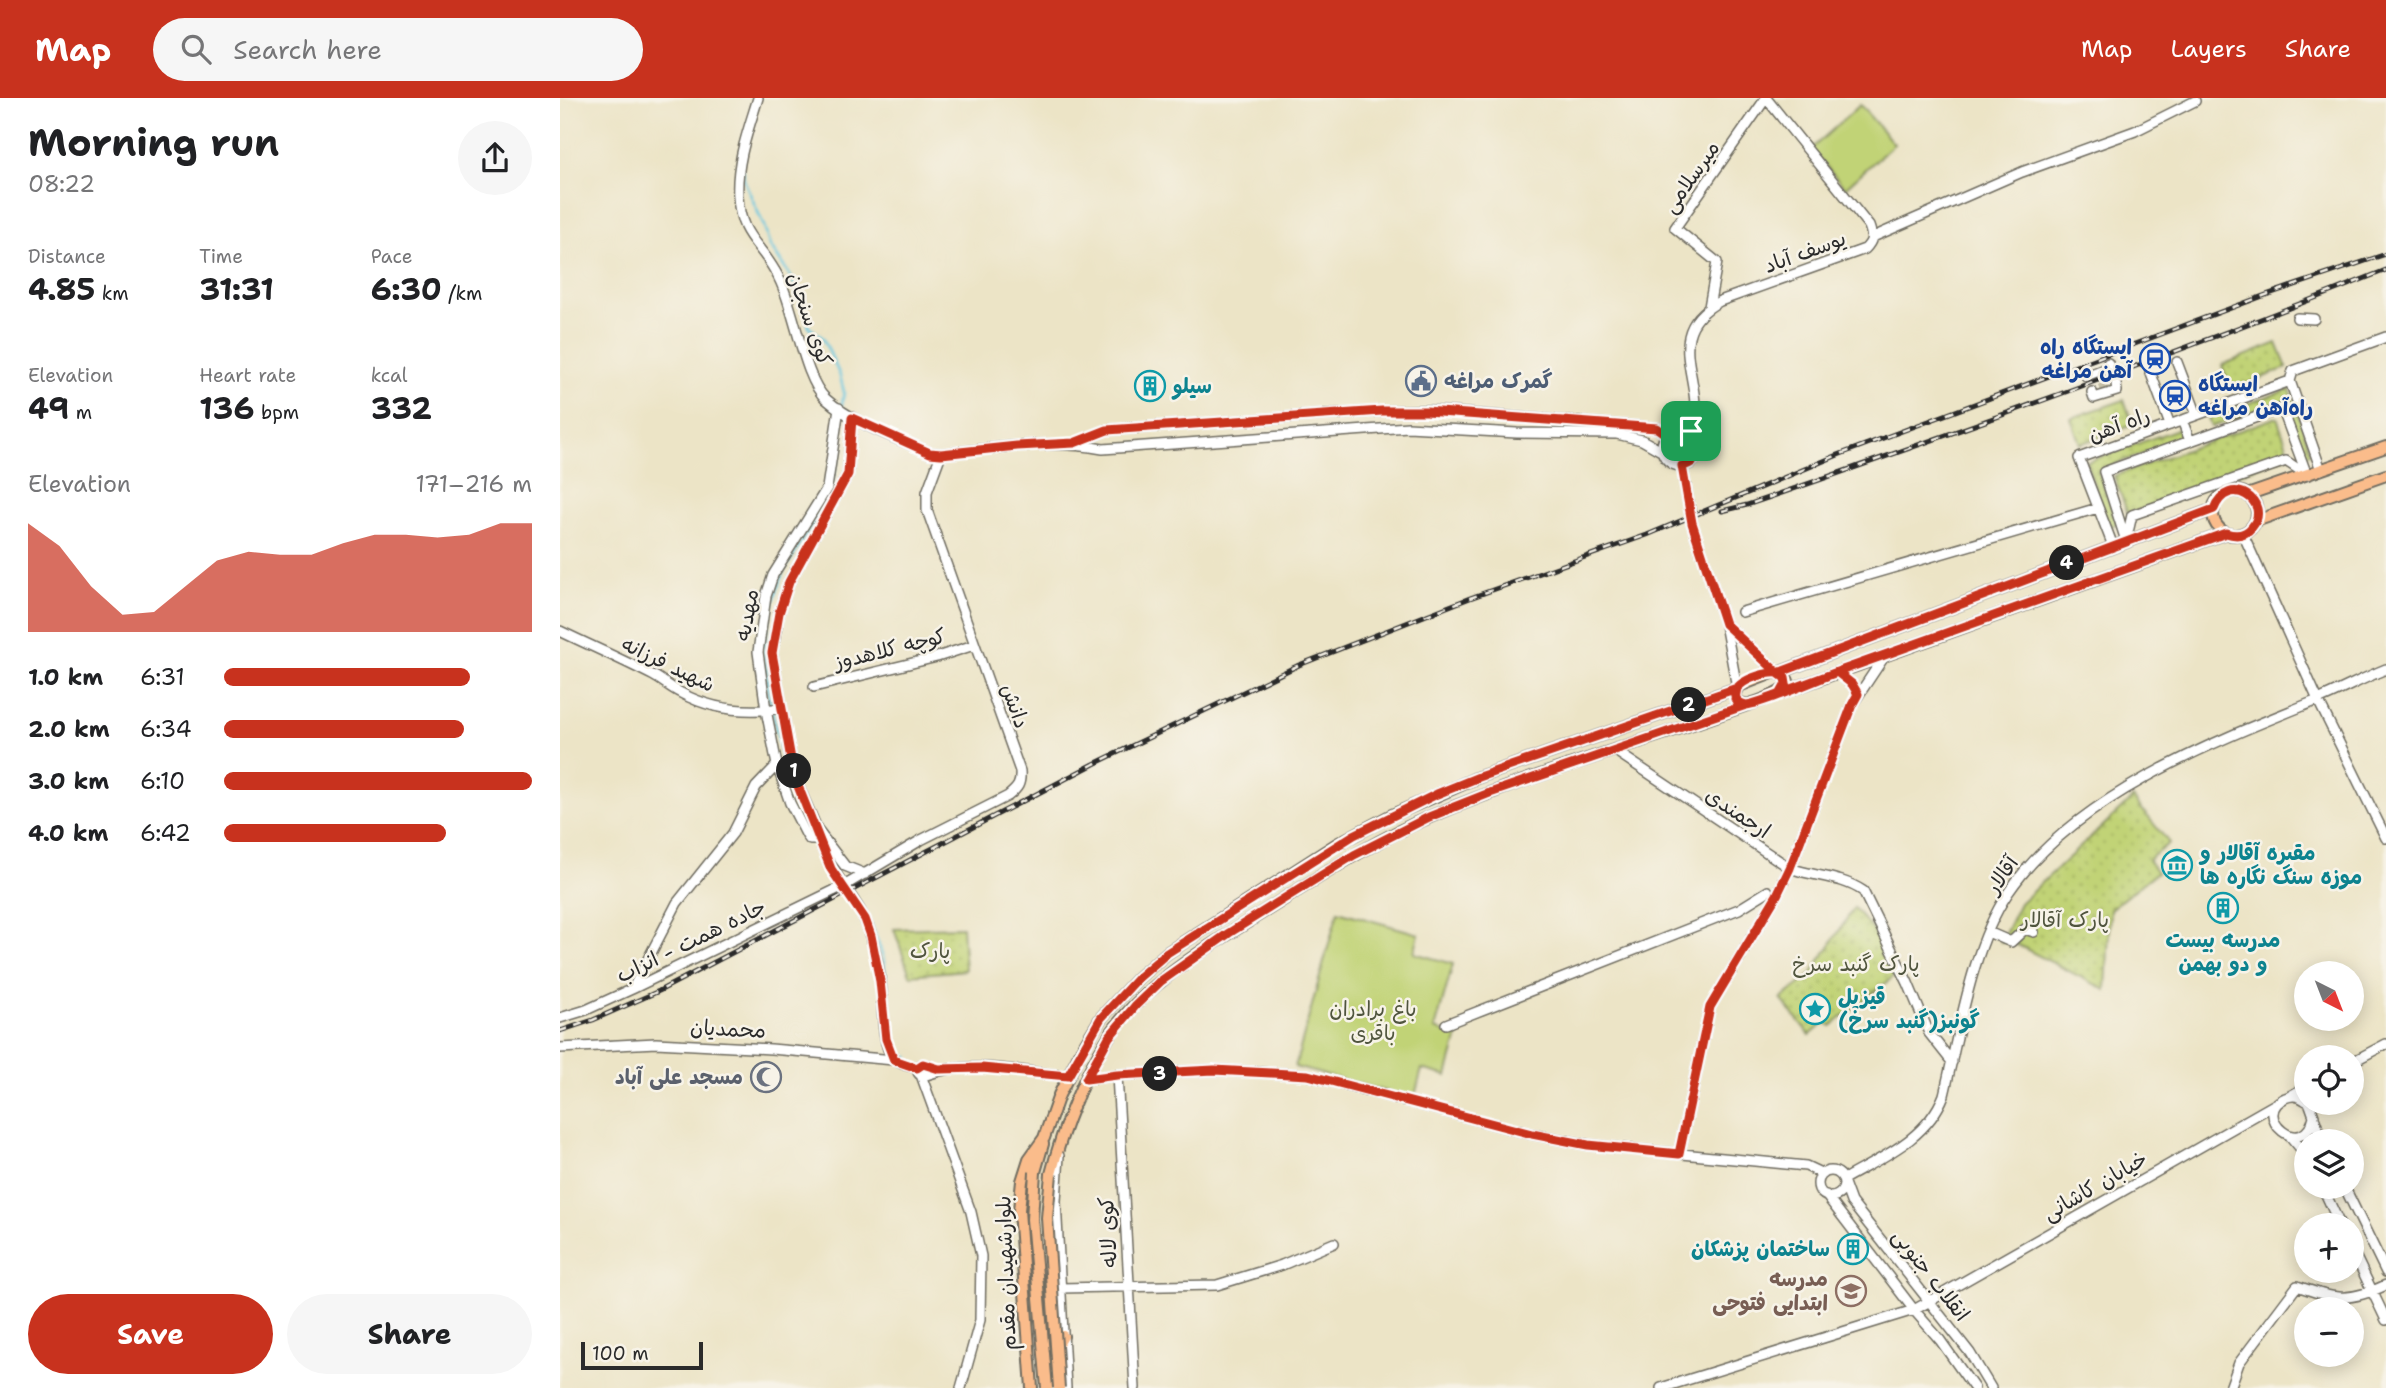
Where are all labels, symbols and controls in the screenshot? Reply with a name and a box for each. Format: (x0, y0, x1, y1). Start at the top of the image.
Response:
search box (153, 18, 643, 81)
text: Map (35, 27, 111, 72)
icon: search (177, 30, 215, 68)
text: Search here (233, 32, 382, 67)
text: Map (2081, 33, 2132, 65)
text: Layers (2170, 33, 2247, 65)
text: Share (2285, 33, 2351, 65)
text: Morning run (28, 117, 279, 168)
button: share (458, 121, 532, 195)
street label: میرسلامی (1656, 135, 1726, 219)
text: 08:22 (28, 169, 95, 199)
street label: یوسف آباد (1760, 224, 1850, 280)
text: Distance (28, 244, 106, 269)
text: Time (199, 244, 243, 269)
text: Pace (371, 244, 412, 269)
text: 4.85 (28, 269, 95, 310)
text: 31:31 (199, 269, 274, 310)
text: 6:30 (371, 269, 442, 310)
street label: کوی سنجان (781, 269, 839, 369)
text: km (95, 281, 129, 306)
text: /km (442, 281, 482, 306)
place label: ایستگاه راه آهن مراغه (2040, 333, 2134, 385)
station icon: ایستگاه راه آهن مراغه (2138, 342, 2172, 376)
text: Elevation (28, 363, 113, 388)
text: Heart rate (199, 363, 296, 388)
text: kcal (371, 363, 408, 388)
public building icon: گمرک مراغه (1404, 364, 1438, 398)
place label: گمرک مراغه (1444, 367, 1553, 395)
building icon: سیلو (1133, 369, 1167, 403)
place label: ایستگاه راه‌آهن مراغه (2198, 370, 2313, 422)
place label: سیلو (1171, 372, 1212, 400)
station icon: ایستگاه راه‌آهن مراغه (2158, 379, 2192, 413)
text: 49 (28, 388, 69, 429)
text: 136 (199, 388, 254, 429)
text: 332 (371, 388, 432, 429)
text: m (69, 400, 92, 425)
text: bpm (254, 400, 299, 425)
pin (1661, 401, 1721, 461)
street label: راه آهن (2084, 401, 2154, 449)
icon: arrive (1672, 412, 1710, 450)
text: Elevation (28, 469, 131, 499)
text: 171–216 m (415, 469, 532, 499)
pin: 4 (2050, 546, 2084, 580)
text: 4 (2060, 550, 2073, 575)
street label: مهدیه (729, 587, 765, 643)
street label: کوچه کلاهدوز (829, 622, 949, 677)
street label: شهید فرزانه (617, 629, 719, 699)
text: 1.0 km (28, 662, 103, 692)
text: 6:31 (140, 662, 185, 692)
street label: دانش (994, 680, 1036, 732)
pin: 2 (1672, 688, 1706, 722)
text: 2 (1682, 692, 1695, 717)
text: 2.0 km (28, 714, 110, 744)
text: 6:34 (140, 714, 192, 744)
pin: 1 (776, 754, 812, 788)
text: 1 (789, 758, 798, 783)
text: 3.0 km (28, 766, 109, 796)
text: 6:10 (140, 766, 185, 796)
street label: ارجمندی (1700, 781, 1776, 845)
text: 4.0 km (28, 818, 109, 848)
text: 6:42 (140, 818, 191, 848)
place label: مقبره آقالار و موزه سنگ نگاره ها (2198, 839, 2362, 891)
museum icon: مقبره آقالار و موزه سنگ نگاره ها (2160, 848, 2194, 882)
street label: آقالار (1978, 850, 2025, 901)
building icon: مدرسه بیست و دو بهمن (2206, 891, 2240, 925)
street label: جاده همت - انزاب (612, 893, 770, 989)
park label: پارک آقالار (2019, 906, 2109, 934)
place label: مدرسه بیست و دو بهمن (2166, 926, 2280, 978)
park label: پارک (910, 937, 950, 965)
park label: پارک گنبد سرخ (1792, 950, 1920, 978)
north arrow (2294, 961, 2364, 1031)
map controls (2294, 961, 2364, 1367)
place label: قیزیل گونبز(گنبد سرخ) (1838, 983, 1980, 1035)
place icon: قیزیل گونبز(گنبد سرخ) (1798, 992, 1832, 1026)
park label: باغ برادران باقری (1329, 995, 1417, 1047)
street label: محمدیان (689, 1013, 767, 1045)
button: locate (2294, 1045, 2364, 1115)
pin: 3 (1142, 1056, 1178, 1091)
mosque icon: مسجد علی آباد (749, 1060, 783, 1094)
text: 3 (1153, 1061, 1166, 1086)
place label: مسجد علی آباد (615, 1063, 743, 1091)
button: layers (2294, 1129, 2364, 1199)
street label: خیابان کاشانی (2038, 1145, 2152, 1227)
street label: بلوارشهیدان مقدم (989, 1195, 1025, 1351)
street label: کوی لاله (1092, 1196, 1124, 1268)
button: + (2294, 1213, 2364, 1283)
street label: انقلاب جنوبی (1886, 1223, 1976, 1327)
building icon: ساختمان پزشکان (1836, 1232, 1870, 1266)
place label: ساختمان پزشکان (1691, 1235, 1830, 1263)
place label: مدرسه ابتدایی فتوحی (1712, 1265, 1828, 1317)
school or university icon: مدرسه ابتدایی فتوحی (1834, 1274, 1868, 1308)
button: Save (28, 1294, 273, 1374)
button: Share (287, 1294, 532, 1374)
button: − (2294, 1297, 2364, 1367)
scale bar (581, 1339, 704, 1371)
text: 100 m (592, 1341, 649, 1366)

